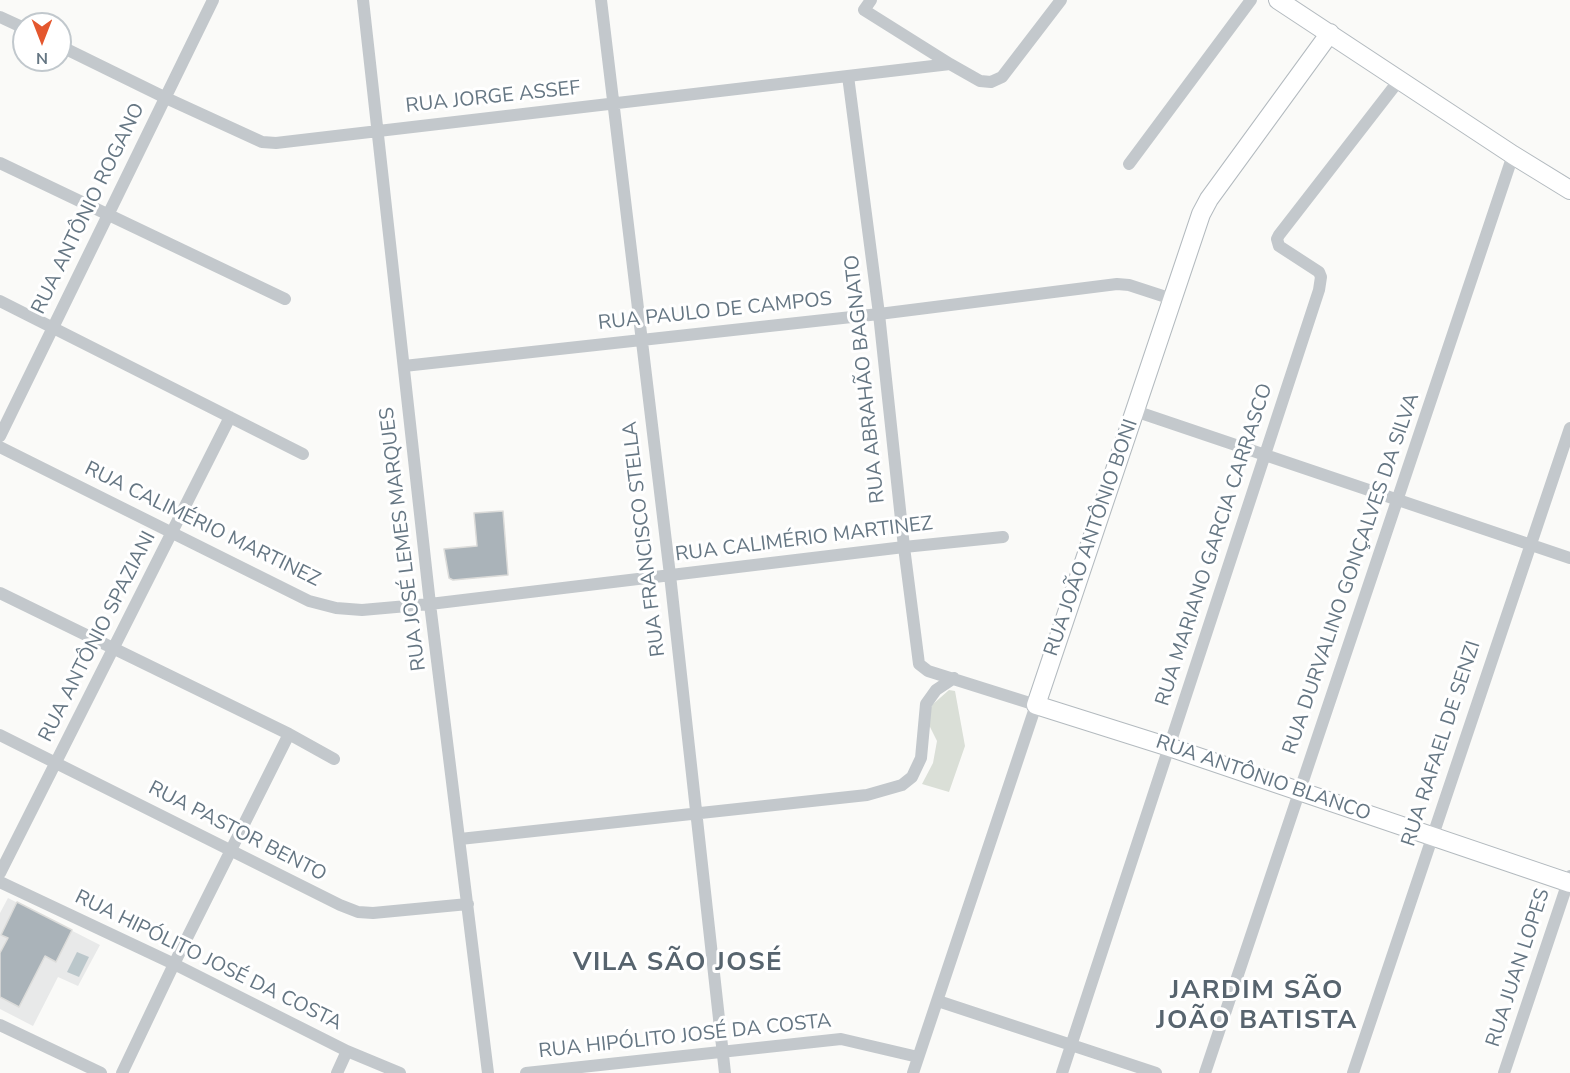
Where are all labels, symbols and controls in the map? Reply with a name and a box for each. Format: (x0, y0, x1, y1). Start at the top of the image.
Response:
north arrow (12, 12, 72, 72)
text: N (36, 47, 48, 69)
street label: RUA JORGE ASSEF (404, 77, 582, 119)
street label: RUA ANTÔNIO ROGANO (27, 100, 151, 318)
street label: RUA ABRAHÃO BAGNATO (841, 253, 891, 505)
street label: RUA PAULO DE CAMPOS (597, 288, 833, 336)
street label: RUA MARIANO GARCIA CARRASCO (1151, 381, 1279, 709)
street label: RUA DURVALINO GONÇALVES DA SILVA (1279, 390, 1425, 758)
street label: RUA JOSÉ LEMES MARQUES (376, 406, 432, 672)
street label: RUA JOÃO ANTÔNIO BONI (1040, 416, 1144, 660)
street label: RUA FRANCISCO STELLA (619, 420, 671, 658)
street label: RUA CALIMÉRIO MARTINEZ (80, 457, 324, 593)
street label: RUA CALIMÉRIO MARTINEZ (674, 512, 934, 568)
street label: RUA ANTÔNIO SPAZIANI (34, 528, 162, 746)
street label: RUA RAFAEL DE SENZI (1397, 638, 1487, 850)
street label: RUA ANTÔNIO BLANCO (1152, 731, 1374, 827)
street label: RUA PASTOR BENTO (144, 777, 330, 887)
street label: RUA HIPÓLITO JOSÉ DA COSTA (71, 886, 345, 1036)
street label: RUA JUAN LOPES (1482, 886, 1556, 1050)
district label: VILA SÃO JOSÉ (573, 948, 783, 980)
district label: JARDIM SÃO JOÃO BATISTA (1156, 976, 1358, 1038)
street label: RUA HIPÓLITO JOSÉ DA COSTA (538, 1010, 832, 1064)

